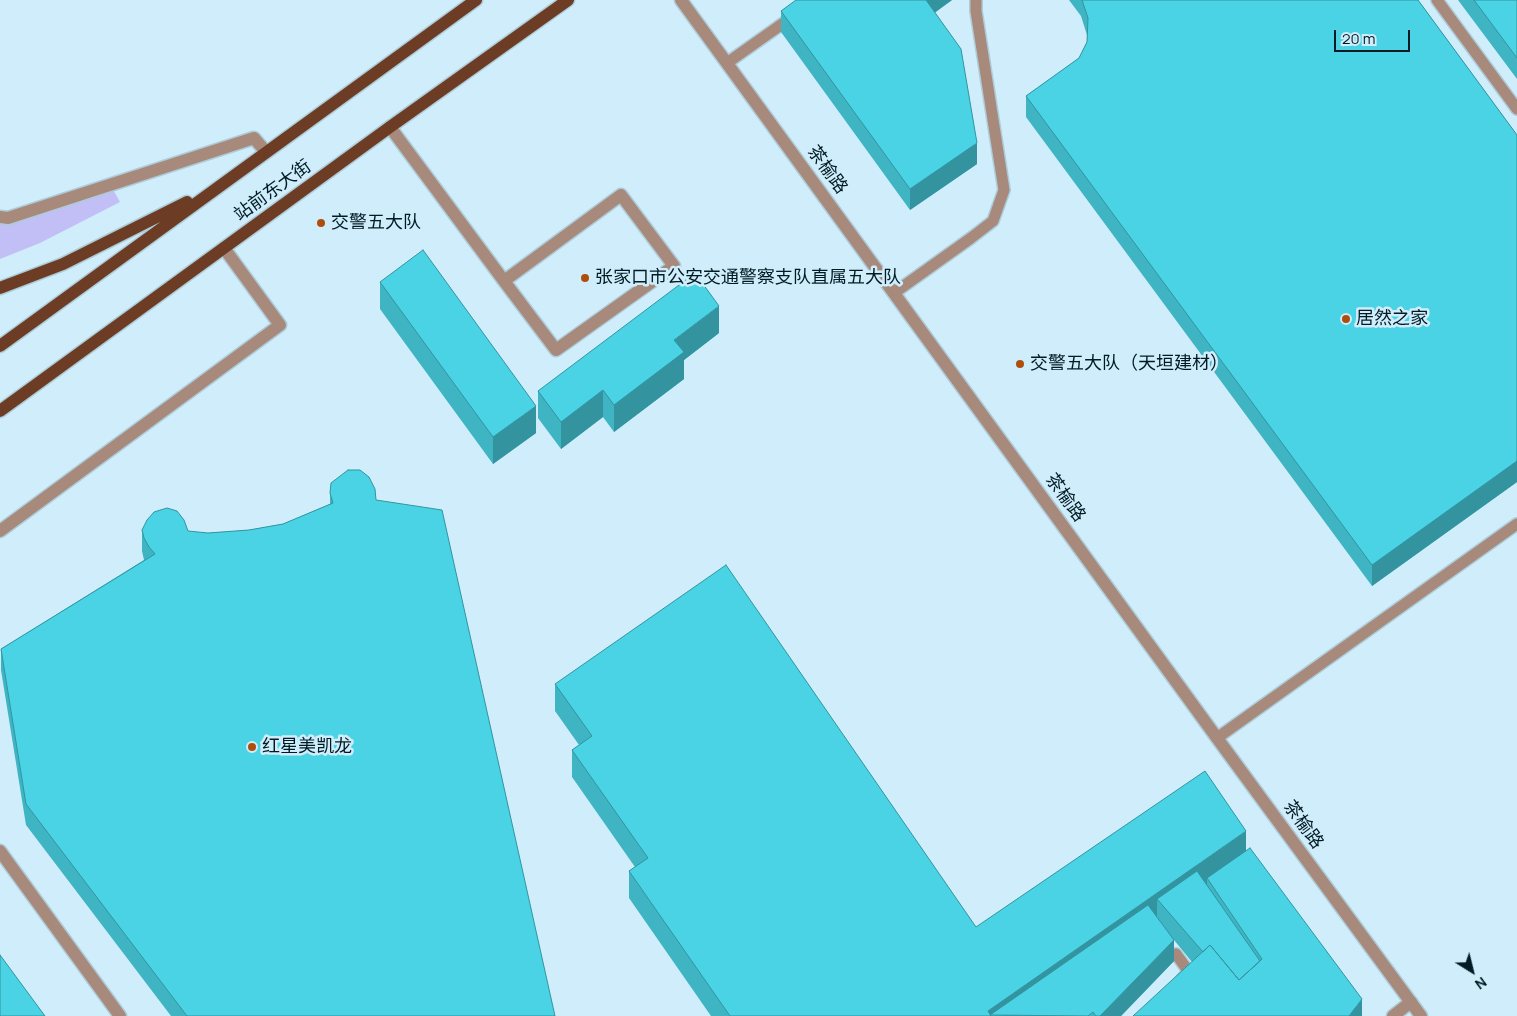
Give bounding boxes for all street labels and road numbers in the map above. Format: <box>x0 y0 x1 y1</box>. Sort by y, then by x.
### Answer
street label: 茶榆路 <box>802 142 852 198</box>
street label: 站前东大街 <box>230 156 316 226</box>
street label: 茶榆路 <box>1040 470 1090 526</box>
street label: 茶榆路 <box>1278 797 1328 853</box>

